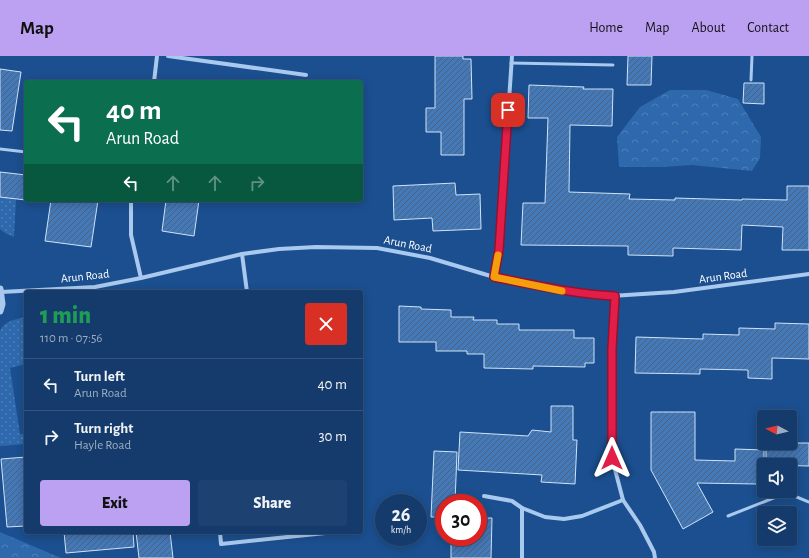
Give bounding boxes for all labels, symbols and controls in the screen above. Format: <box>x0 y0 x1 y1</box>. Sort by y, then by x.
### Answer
text: Map <box>20 19 54 38</box>
text: Home <box>589 21 623 35</box>
text: Map <box>645 21 669 35</box>
text: About <box>691 21 725 35</box>
text: Contact <box>747 21 789 35</box>
pin <box>491 93 525 127</box>
icon: left <box>40 96 92 148</box>
text: 40 m <box>106 97 162 125</box>
icon: arrive <box>497 99 519 121</box>
text: Arun Road <box>106 130 179 148</box>
icon: left <box>120 172 142 194</box>
icon: ahead <box>162 172 184 194</box>
icon: ahead <box>204 172 226 194</box>
icon: right <box>246 172 268 194</box>
street label: Arun Road <box>383 233 433 255</box>
street label: Arun Road <box>60 267 110 285</box>
street label: Arun Road <box>698 267 748 285</box>
button: close <box>305 303 347 345</box>
text: 1 min <box>40 304 91 328</box>
text: 110 m · 07:56 <box>40 332 102 345</box>
text: Turn left <box>74 369 125 384</box>
icon: left <box>40 374 62 396</box>
text: 40 m <box>317 377 347 392</box>
text: Arun Road <box>74 387 127 400</box>
north arrow <box>757 410 797 450</box>
map controls <box>757 410 797 546</box>
text: Turn right <box>74 421 133 436</box>
icon: right <box>40 426 62 448</box>
text: 30 m <box>318 429 347 444</box>
position arrow <box>591 437 633 479</box>
text: Hayle Road <box>74 439 131 452</box>
button: sound <box>757 458 797 498</box>
button: Exit <box>40 480 190 526</box>
button: Share <box>198 480 347 526</box>
speed limit sign: 30 <box>435 494 487 546</box>
text: 26 <box>391 505 411 525</box>
button: layers <box>757 506 797 546</box>
text: km/h <box>391 525 411 535</box>

